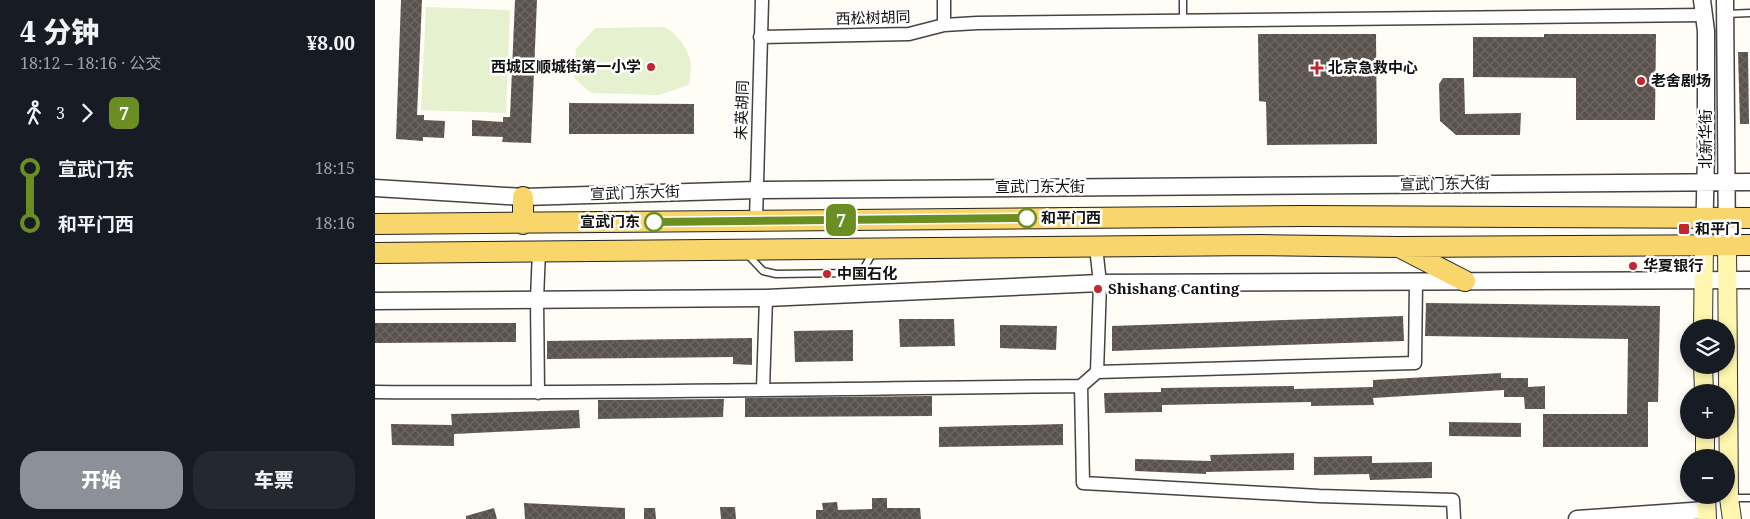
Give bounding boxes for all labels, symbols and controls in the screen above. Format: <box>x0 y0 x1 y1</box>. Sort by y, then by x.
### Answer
street label: 西松树胡同 <box>835 6 911 28</box>
text: 4 分钟 <box>20 12 99 50</box>
text: ¥8.00 <box>306 30 355 56</box>
text: 18:12 – 18:16 · 公交 <box>20 52 161 74</box>
place label: 西城区顺城街第一小学 <box>491 56 641 76</box>
place label: 北京急救中心 <box>1328 57 1418 77</box>
marker: 西城区顺城街第一小学 <box>645 61 657 73</box>
marker: 北京急救中心 <box>1310 61 1324 75</box>
place label: 老舍剧场 <box>1651 70 1711 90</box>
marker: 老舍剧场 <box>1635 75 1647 87</box>
street label: 未英胡同 <box>730 80 752 140</box>
icon: walk <box>20 99 48 127</box>
icon: forward <box>73 99 101 127</box>
text: 7 <box>119 101 129 125</box>
text: 3 <box>56 102 65 124</box>
street label: 北新华街 <box>1695 109 1715 169</box>
text: 宣武门东 <box>58 156 134 182</box>
text: 18:15 <box>315 157 355 179</box>
street label: 宣武门东大街 <box>1400 172 1490 194</box>
street label: 宣武门东大街 <box>995 176 1085 196</box>
street label: 宣武门东大街 <box>590 180 680 204</box>
line badge: 7 <box>825 204 857 236</box>
place label: 和平门西 <box>1041 207 1101 227</box>
text: 7 <box>836 208 846 232</box>
marker: 和平门西 <box>1017 208 1037 228</box>
text: 和平门西 <box>58 211 134 237</box>
place label: 宣武门东 <box>580 211 640 231</box>
text: 18:16 <box>315 212 355 234</box>
marker: 宣武门东 <box>644 212 664 232</box>
place label: 和平门 <box>1695 218 1740 238</box>
marker: 和平门 <box>1677 222 1691 236</box>
place label: 华夏银行 <box>1643 255 1703 275</box>
marker: 华夏银行 <box>1627 260 1639 272</box>
place label: 中国石化 <box>837 263 897 283</box>
marker: 中国石化 <box>821 268 833 280</box>
place label: Shishang Canting <box>1108 278 1240 298</box>
marker: Shishang Canting <box>1092 283 1104 295</box>
map controls <box>1680 319 1735 504</box>
button: layers <box>1680 319 1735 374</box>
button: + <box>1680 384 1735 439</box>
button: − <box>1680 449 1735 504</box>
button: 开始 <box>20 451 183 509</box>
button: 车票 <box>193 451 355 509</box>

